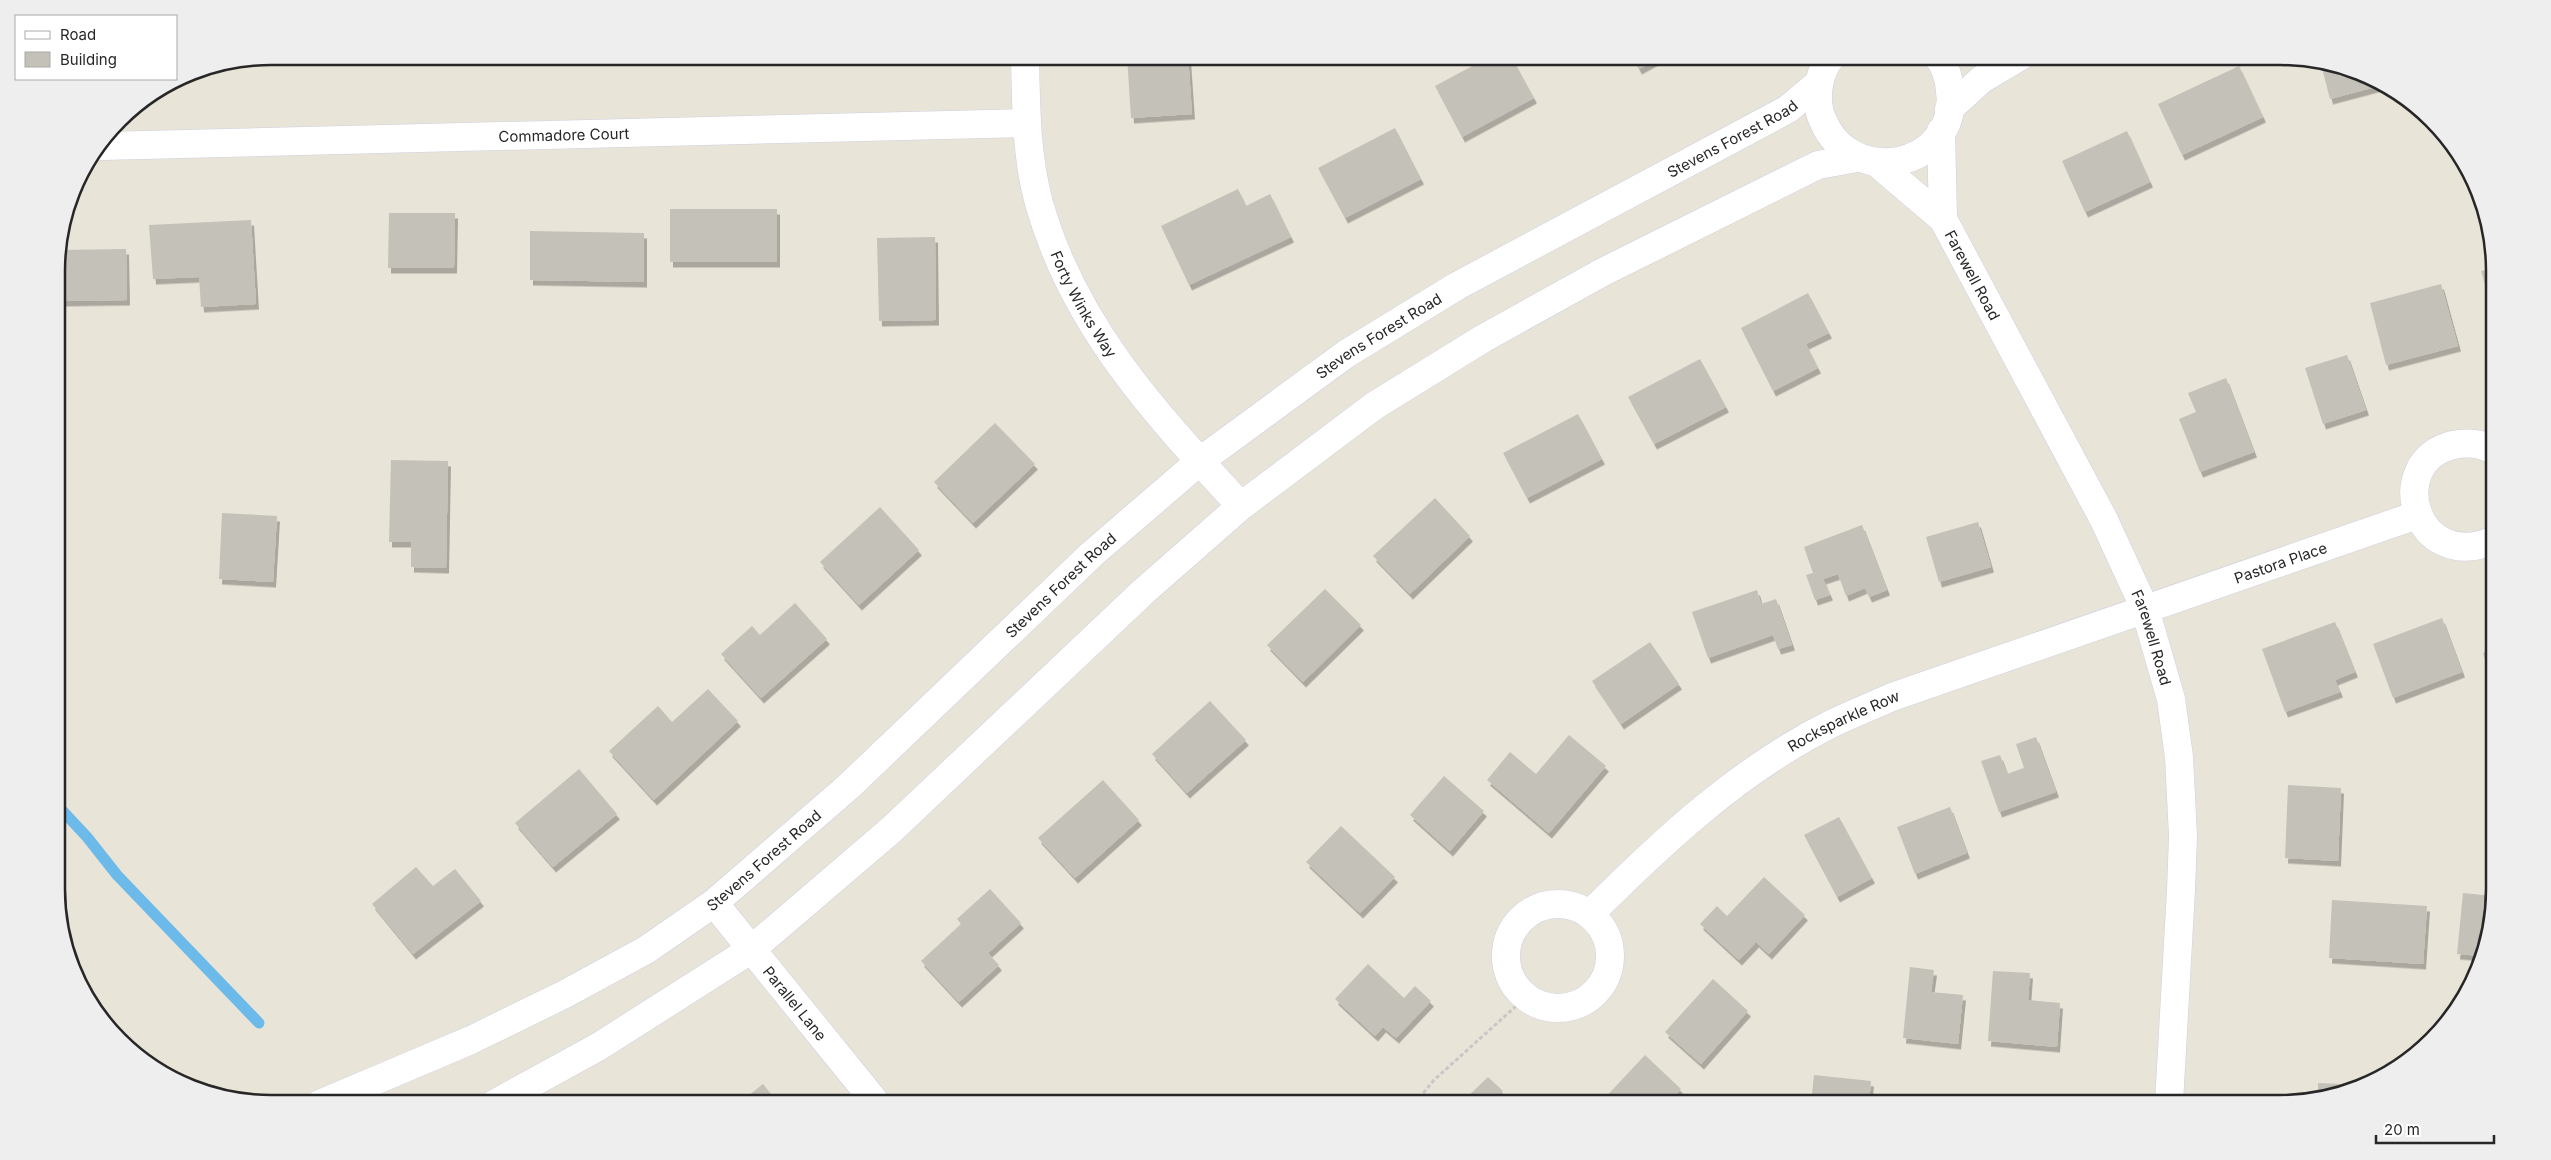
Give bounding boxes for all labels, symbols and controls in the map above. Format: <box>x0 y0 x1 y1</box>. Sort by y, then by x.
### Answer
legend <box>15 15 178 80</box>
text: Road <box>60 25 96 44</box>
text: Building <box>60 50 117 69</box>
street label: Stevens Forest Road <box>1664 96 1801 181</box>
street label: Commadore Court <box>498 123 630 146</box>
street label: Farewell Road <box>1941 227 2005 323</box>
street label: Forty Winks Way <box>1047 248 1122 361</box>
street label: Stevens Forest Road <box>1312 288 1445 383</box>
street label: Stevens Forest Road <box>1001 528 1120 642</box>
street label: Pastora Place <box>2231 537 2329 587</box>
street label: Farewell Road <box>2128 586 2176 687</box>
street label: Rocksparkle Row <box>1784 686 1902 756</box>
street label: Stevens Forest Road <box>703 805 825 915</box>
street label: Parallel Lane <box>759 962 831 1044</box>
scale bar <box>2376 1112 2494 1144</box>
text: 20 m <box>2384 1120 2420 1139</box>

